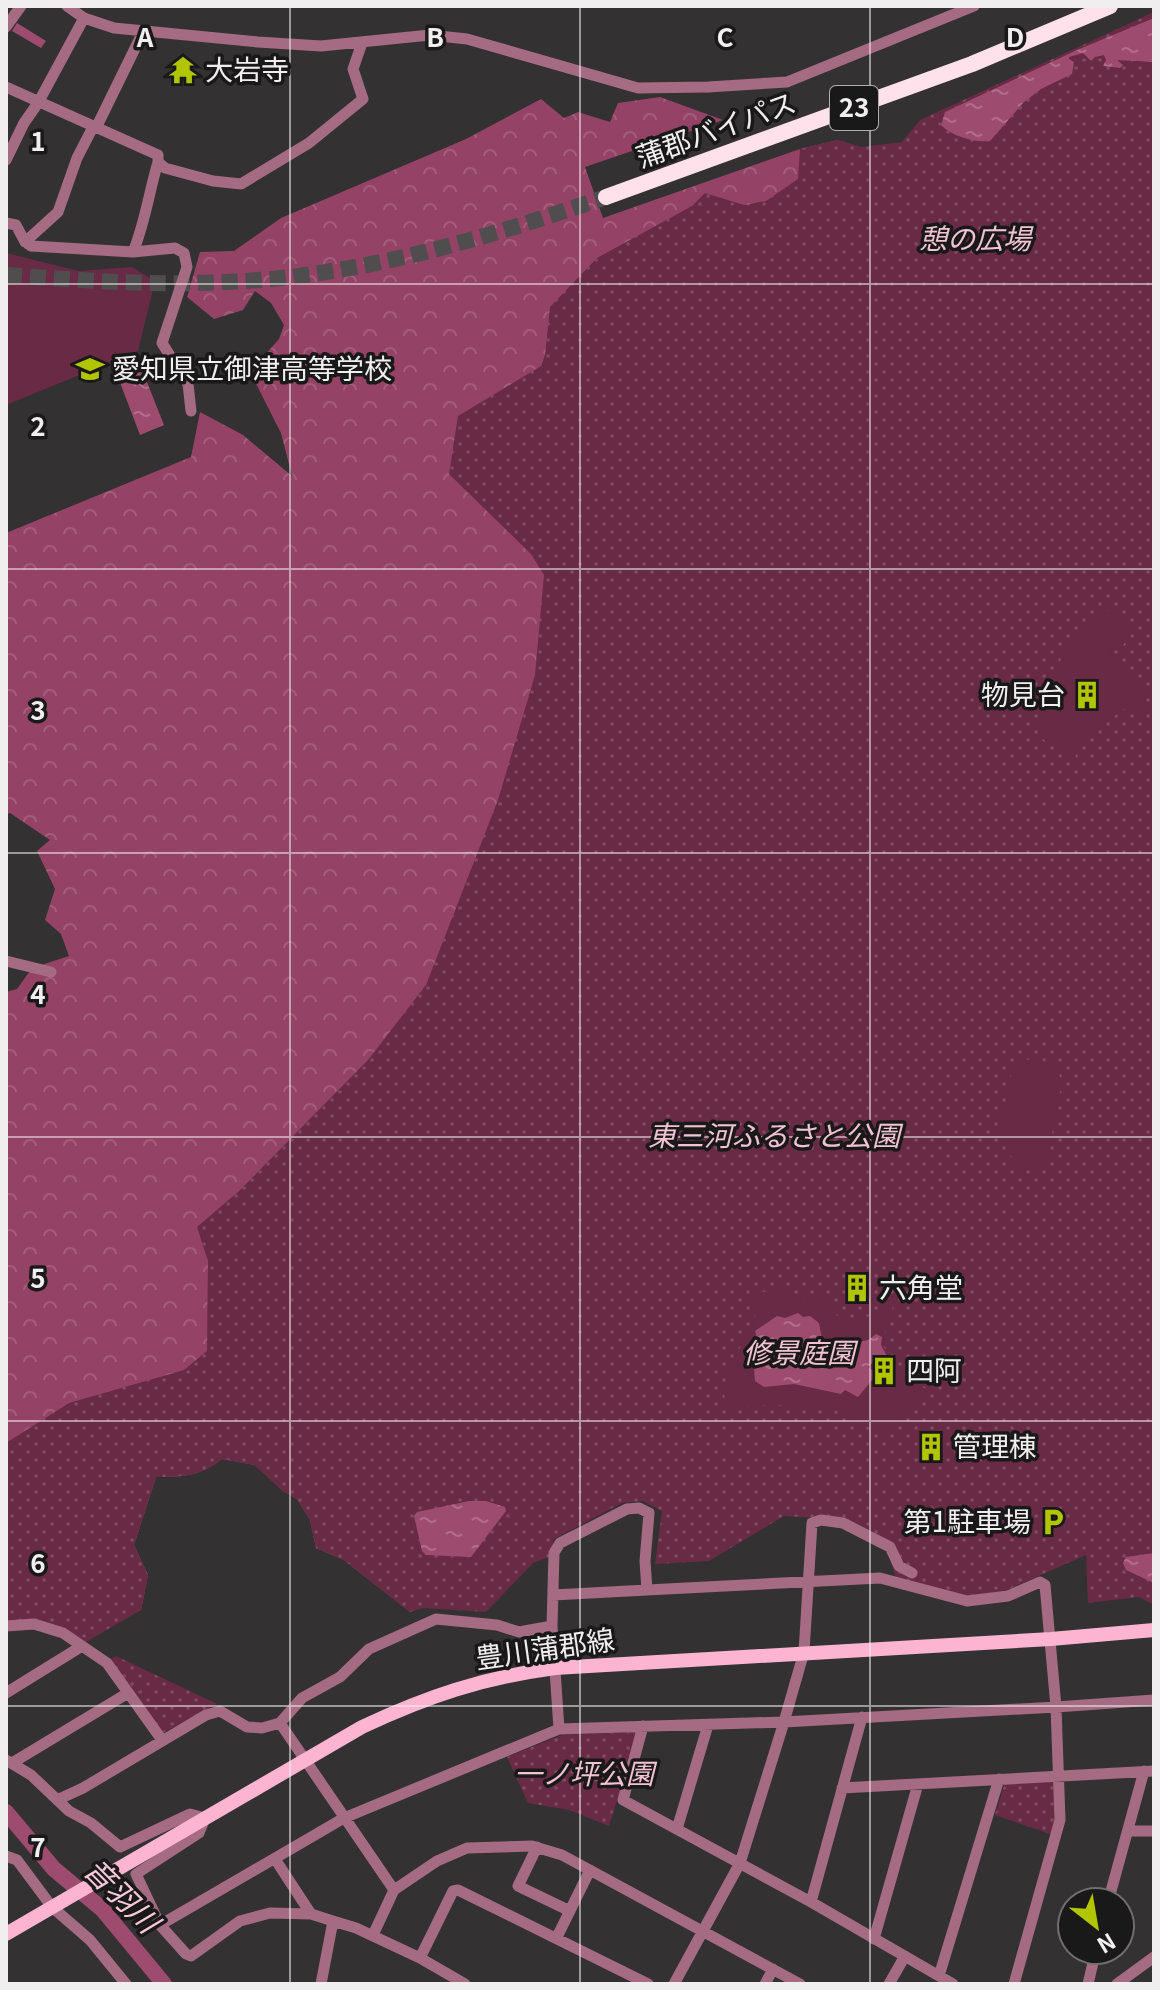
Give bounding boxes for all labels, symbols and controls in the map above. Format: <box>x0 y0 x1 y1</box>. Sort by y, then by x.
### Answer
text: A <box>136 17 154 54</box>
text: B <box>426 17 444 54</box>
text: C <box>716 17 734 54</box>
text: D <box>1006 17 1024 54</box>
place label: 大岩寺 <box>205 48 289 88</box>
temple icon: 大岩寺 <box>168 55 198 85</box>
street label: 蒲郡バイパス <box>630 81 801 176</box>
road number: 23 <box>830 86 878 130</box>
text: 1 <box>30 121 46 158</box>
park label: 憩の広場 <box>919 217 1034 257</box>
place label: 愛知県立御津高等学校 <box>112 347 392 387</box>
school or university icon: 愛知県立御津高等学校 <box>75 354 105 384</box>
text: 2 <box>30 406 46 443</box>
place label: 物見台 <box>981 673 1065 713</box>
building icon: 物見台 <box>1072 680 1102 710</box>
text: 3 <box>30 690 46 727</box>
text: 4 <box>30 974 46 1011</box>
park label: 東三河ふるさと公園 <box>648 1114 904 1154</box>
text: 5 <box>30 1258 46 1295</box>
place label: 六角堂 <box>879 1266 963 1306</box>
building icon: 六角堂 <box>842 1273 872 1303</box>
park label: 修景庭園 <box>743 1331 859 1371</box>
place label: 四阿 <box>906 1349 962 1389</box>
building icon: 四阿 <box>869 1356 899 1386</box>
place label: 管理棟 <box>953 1425 1037 1465</box>
building icon: 管理棟 <box>916 1432 946 1462</box>
place label: 第1駐車場 <box>903 1500 1031 1540</box>
parking icon: 第1駐車場 <box>1038 1507 1068 1537</box>
text: 6 <box>30 1543 46 1580</box>
street label: 豊川蒲郡線 <box>473 1617 617 1677</box>
park label: 一ノ坪公園 <box>514 1752 658 1792</box>
text: 7 <box>30 1827 46 1864</box>
water label: 音羽川 <box>76 1847 173 1943</box>
north arrow <box>1056 1886 1136 1966</box>
text: N <box>1092 1927 1123 1963</box>

